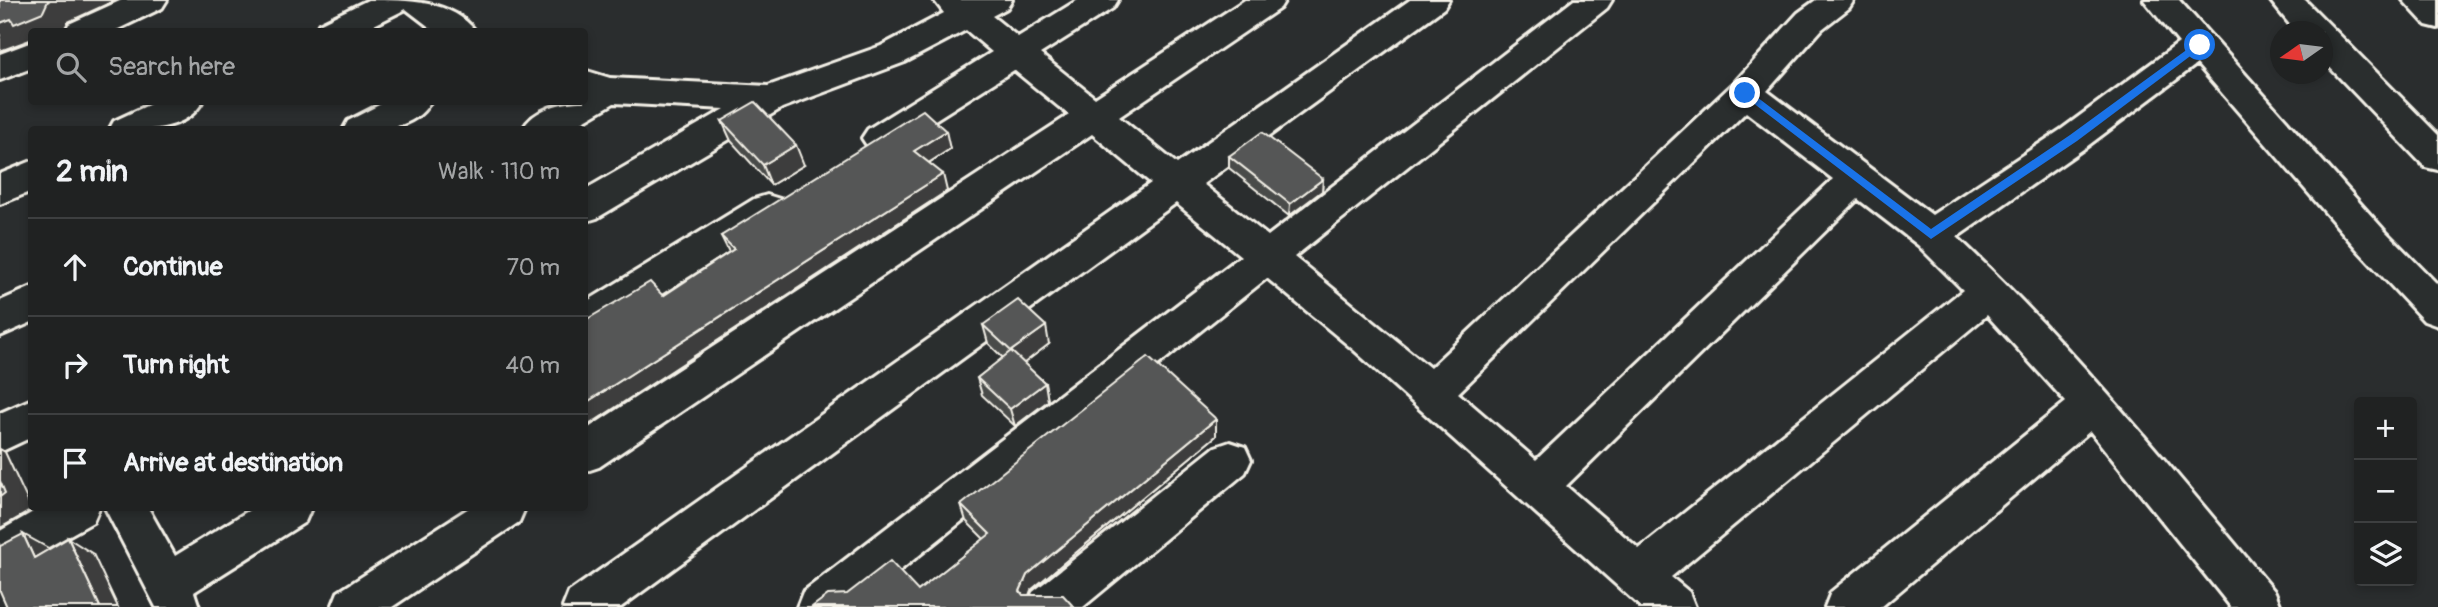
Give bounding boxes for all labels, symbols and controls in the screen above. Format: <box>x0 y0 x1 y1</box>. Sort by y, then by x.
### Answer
north arrow <box>2270 21 2333 84</box>
search box <box>28 28 588 105</box>
route start <box>2184 29 2215 60</box>
icon: search <box>52 48 90 86</box>
text: Search here <box>108 51 235 83</box>
route end <box>1729 77 1760 108</box>
text: 2 min <box>56 153 128 190</box>
text: Walk · 110 m <box>438 157 560 186</box>
icon: ahead <box>56 248 94 286</box>
text: Continue <box>123 251 223 283</box>
text: 70 m <box>507 253 560 282</box>
icon: right <box>56 346 94 384</box>
text: Turn right <box>123 349 229 381</box>
text: 40 m <box>506 351 560 380</box>
map controls <box>2354 397 2417 586</box>
button: + <box>2354 397 2417 460</box>
icon: arrive <box>56 444 94 482</box>
text: Arrive at destination <box>123 447 343 479</box>
button: − <box>2354 460 2417 523</box>
button: layers <box>2354 523 2417 586</box>

